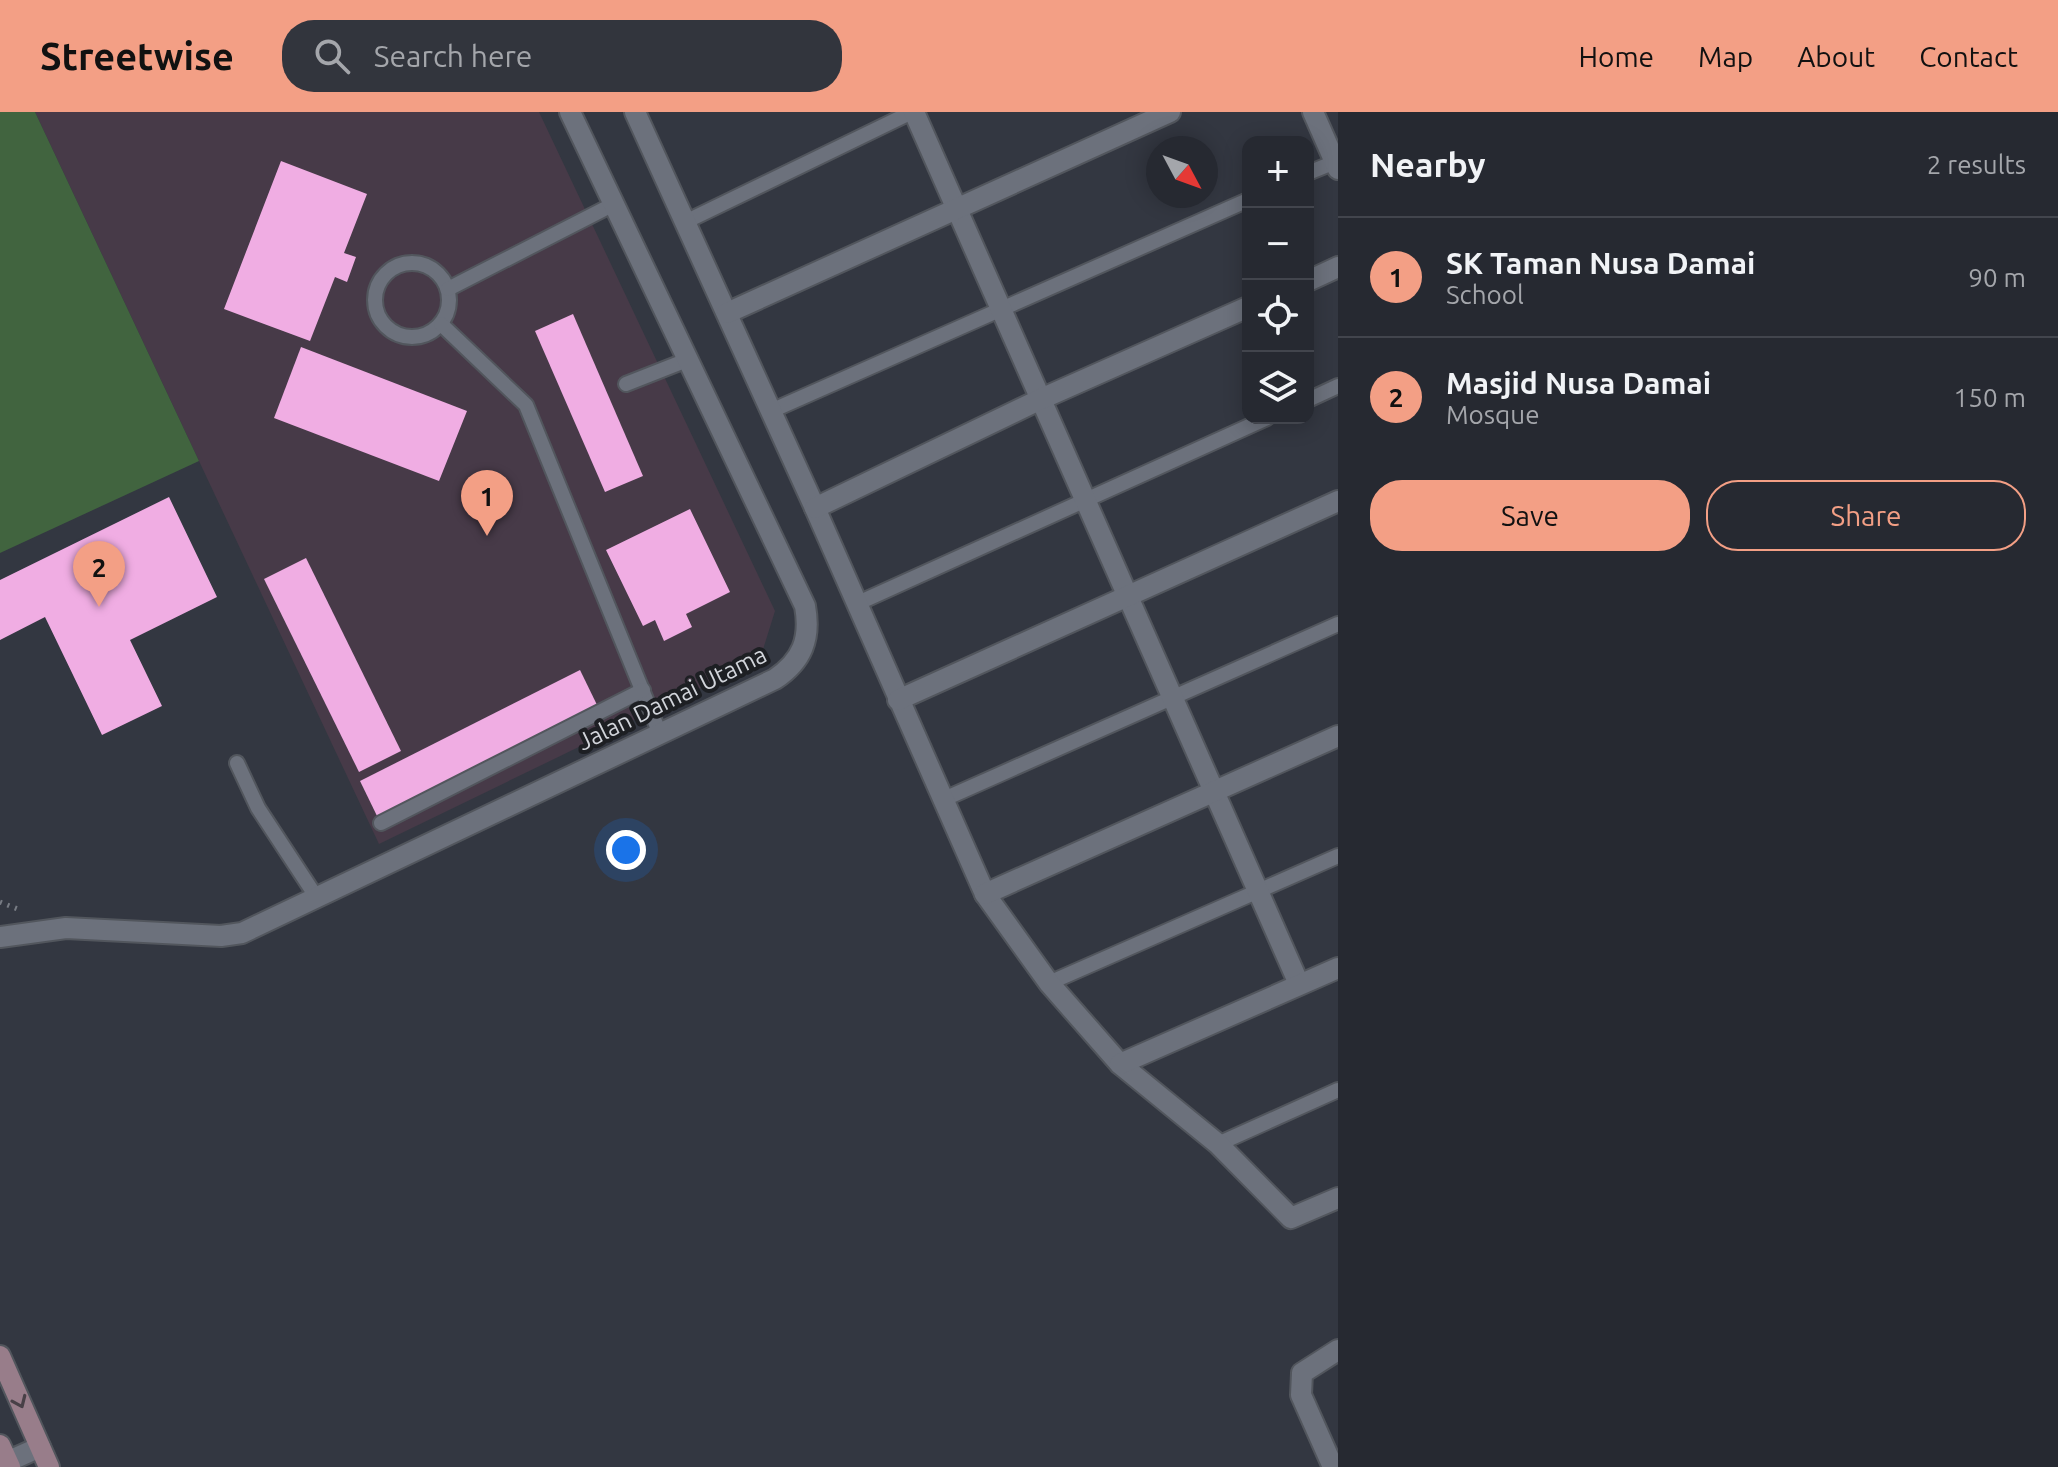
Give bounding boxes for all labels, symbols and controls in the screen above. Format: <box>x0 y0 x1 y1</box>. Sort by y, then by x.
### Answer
search box <box>282 20 842 92</box>
icon: search <box>310 34 354 78</box>
text: Streetwise <box>40 35 234 77</box>
text: Search here <box>374 39 532 73</box>
text: Home <box>1579 41 1654 72</box>
text: Map <box>1698 41 1753 72</box>
text: About <box>1797 41 1875 72</box>
text: Contact <box>1919 41 2018 72</box>
north arrow <box>1146 136 1218 208</box>
map controls <box>1242 136 1314 424</box>
button: + <box>1242 136 1314 208</box>
text: Nearby <box>1370 145 1485 183</box>
text: 2 results <box>1927 150 2026 179</box>
button: − <box>1242 208 1314 280</box>
text: SK Taman Nusa Damai <box>1446 246 1755 280</box>
text: 1 <box>1389 263 1403 292</box>
text: 90 m <box>1968 263 2026 292</box>
button: locate <box>1242 280 1314 352</box>
text: School <box>1446 280 1524 309</box>
button: layers <box>1242 352 1314 424</box>
text: Masjid Nusa Damai <box>1446 366 1711 400</box>
text: 2 <box>1389 383 1403 412</box>
text: 150 m <box>1954 383 2026 412</box>
text: Mosque <box>1446 400 1540 429</box>
pin: 1 <box>461 470 513 536</box>
button: Save <box>1370 480 1690 551</box>
button: Share <box>1706 480 2026 551</box>
pin: 2 <box>73 541 125 607</box>
street label: Jalan Damai Utama <box>573 641 771 755</box>
your location <box>606 830 646 870</box>
one-way arrow <box>11 1394 27 1408</box>

